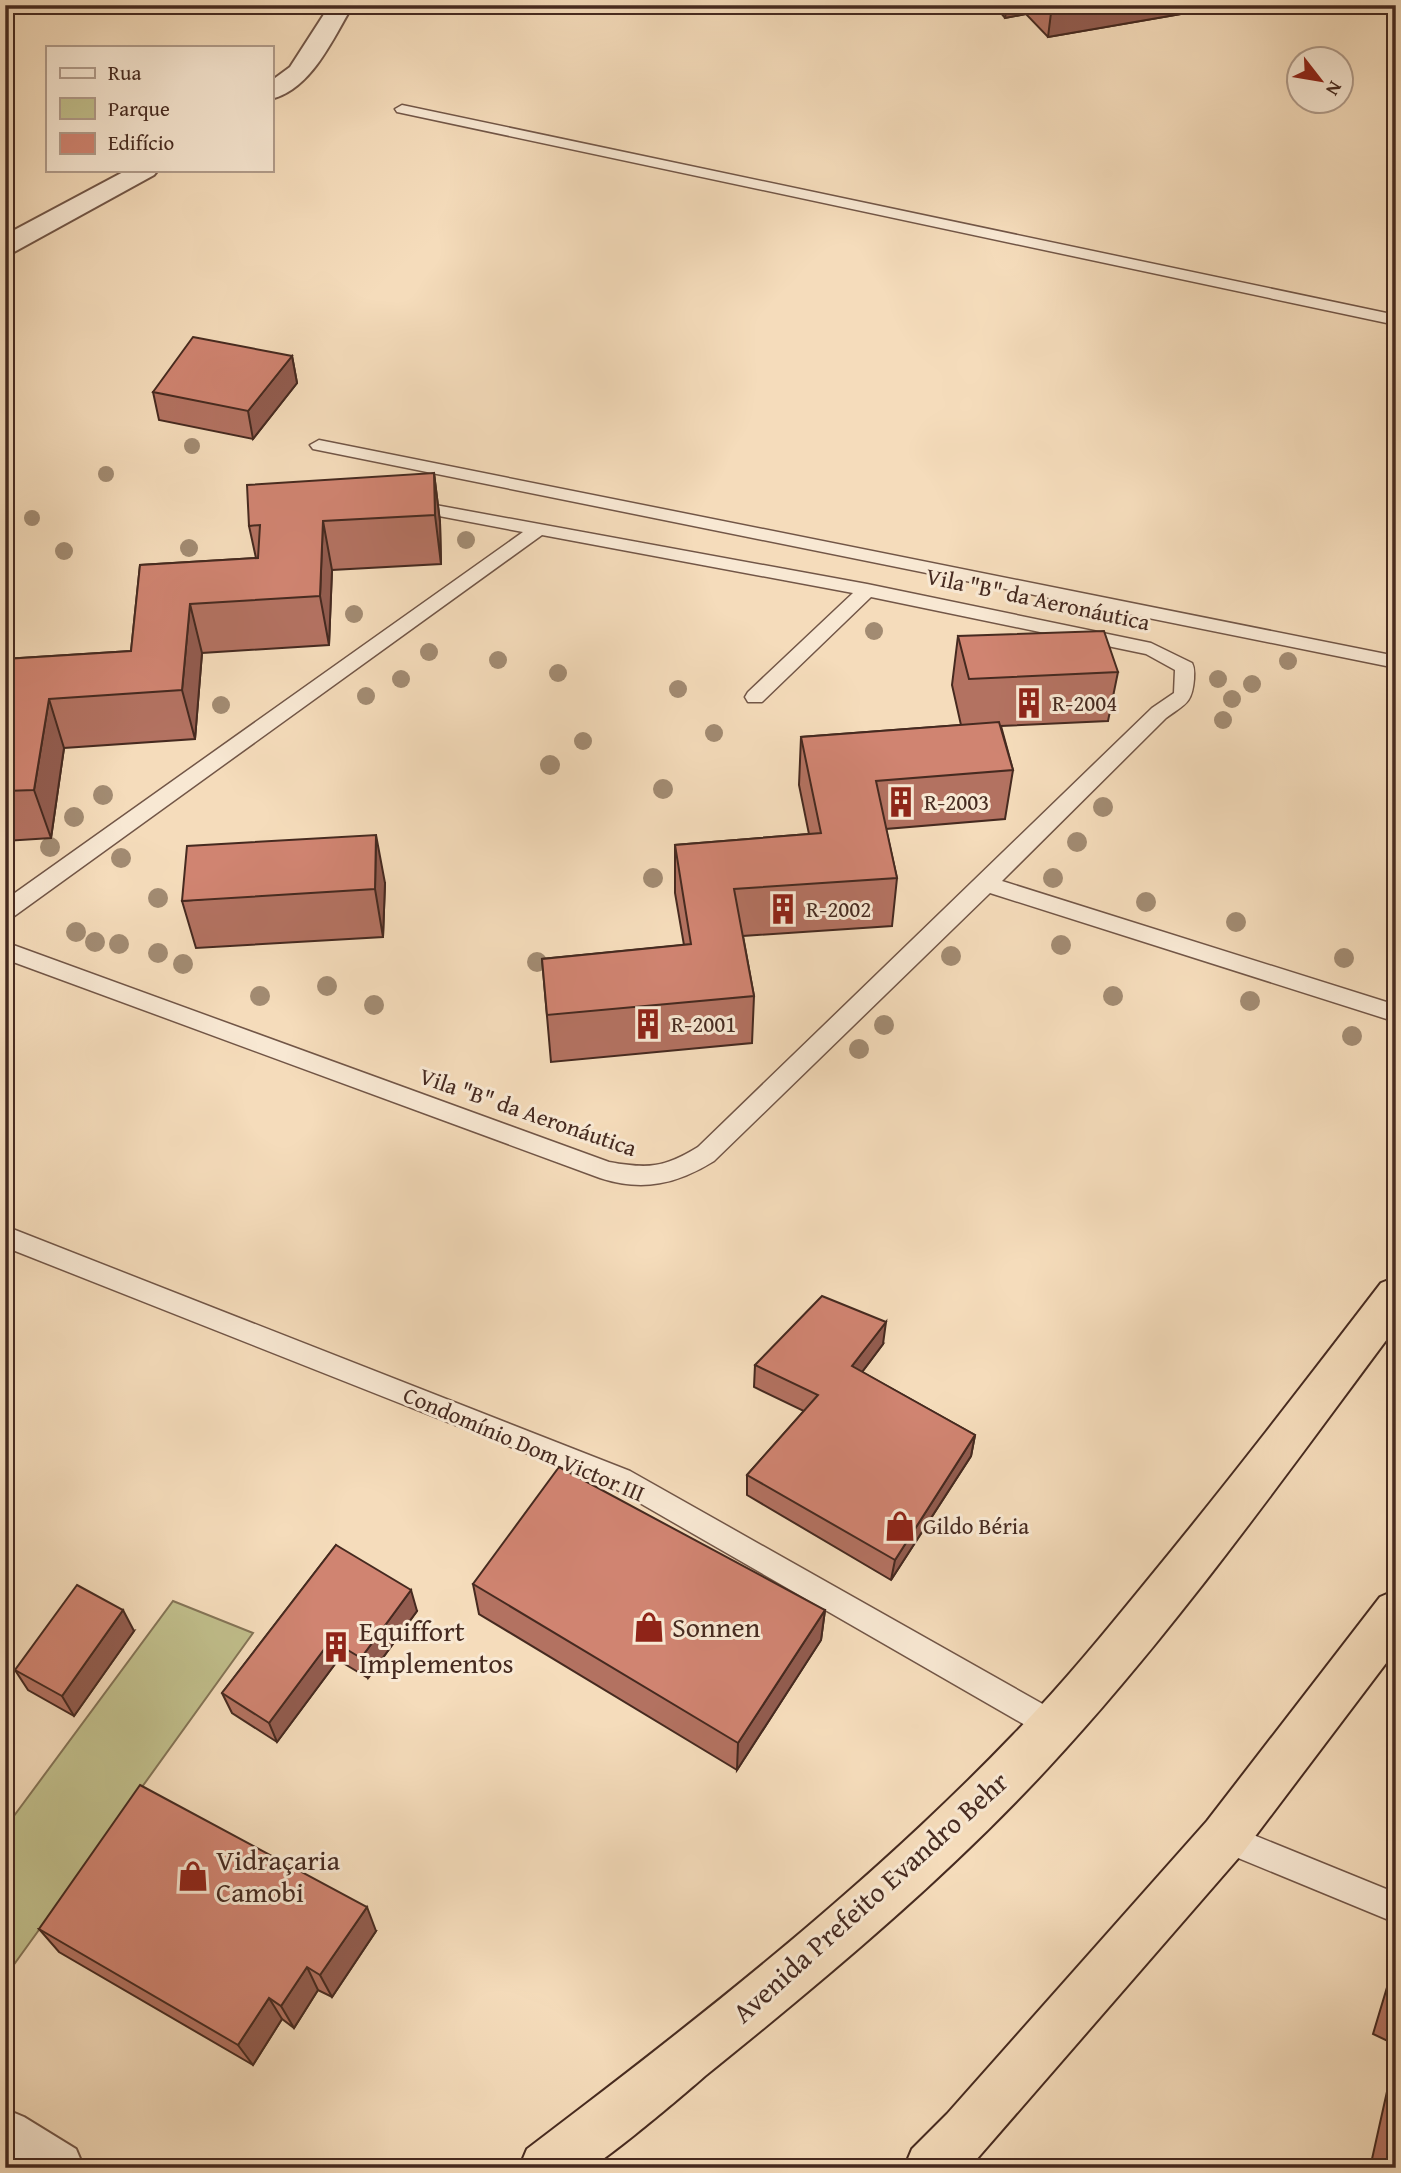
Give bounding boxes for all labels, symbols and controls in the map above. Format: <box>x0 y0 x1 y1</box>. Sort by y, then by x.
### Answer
legend <box>46 46 273 172</box>
north arrow <box>1286 46 1356 116</box>
text: Rua <box>108 57 141 88</box>
text: N <box>1319 76 1350 102</box>
text: Parque <box>108 93 170 124</box>
text: Edifício <box>108 127 174 158</box>
street label: Vila "B" da Aeronáutica <box>923 559 1153 638</box>
building icon: R-2004 <box>1012 686 1046 720</box>
place label: R-2004 <box>1052 686 1117 719</box>
building icon: R-2003 <box>884 785 918 819</box>
place label: R-2003 <box>924 785 989 818</box>
building icon: R-2002 <box>766 892 800 926</box>
place label: R-2002 <box>806 892 871 925</box>
building icon: R-2001 <box>631 1007 665 1041</box>
place label: R-2001 <box>671 1007 736 1040</box>
street label: Vila "B" da Aeronáutica <box>415 1059 641 1164</box>
street label: Condomínio Dom Victor III <box>398 1378 650 1509</box>
shop icon: Gildo Béria <box>883 1509 917 1543</box>
place label: Gildo Béria <box>923 1509 1029 1542</box>
place label: Sonnen <box>672 1606 761 1647</box>
place label: Equiffort Implementos <box>359 1610 514 1683</box>
shop icon: Sonnen <box>632 1610 666 1644</box>
building icon: Equiffort Implementos <box>319 1630 353 1664</box>
street label: Avenida Prefeito Evandro Behr <box>723 1761 1017 2032</box>
place label: Vidraçaria Camobi <box>216 1839 341 1912</box>
shop icon: Vidraçaria Camobi <box>176 1859 210 1893</box>

